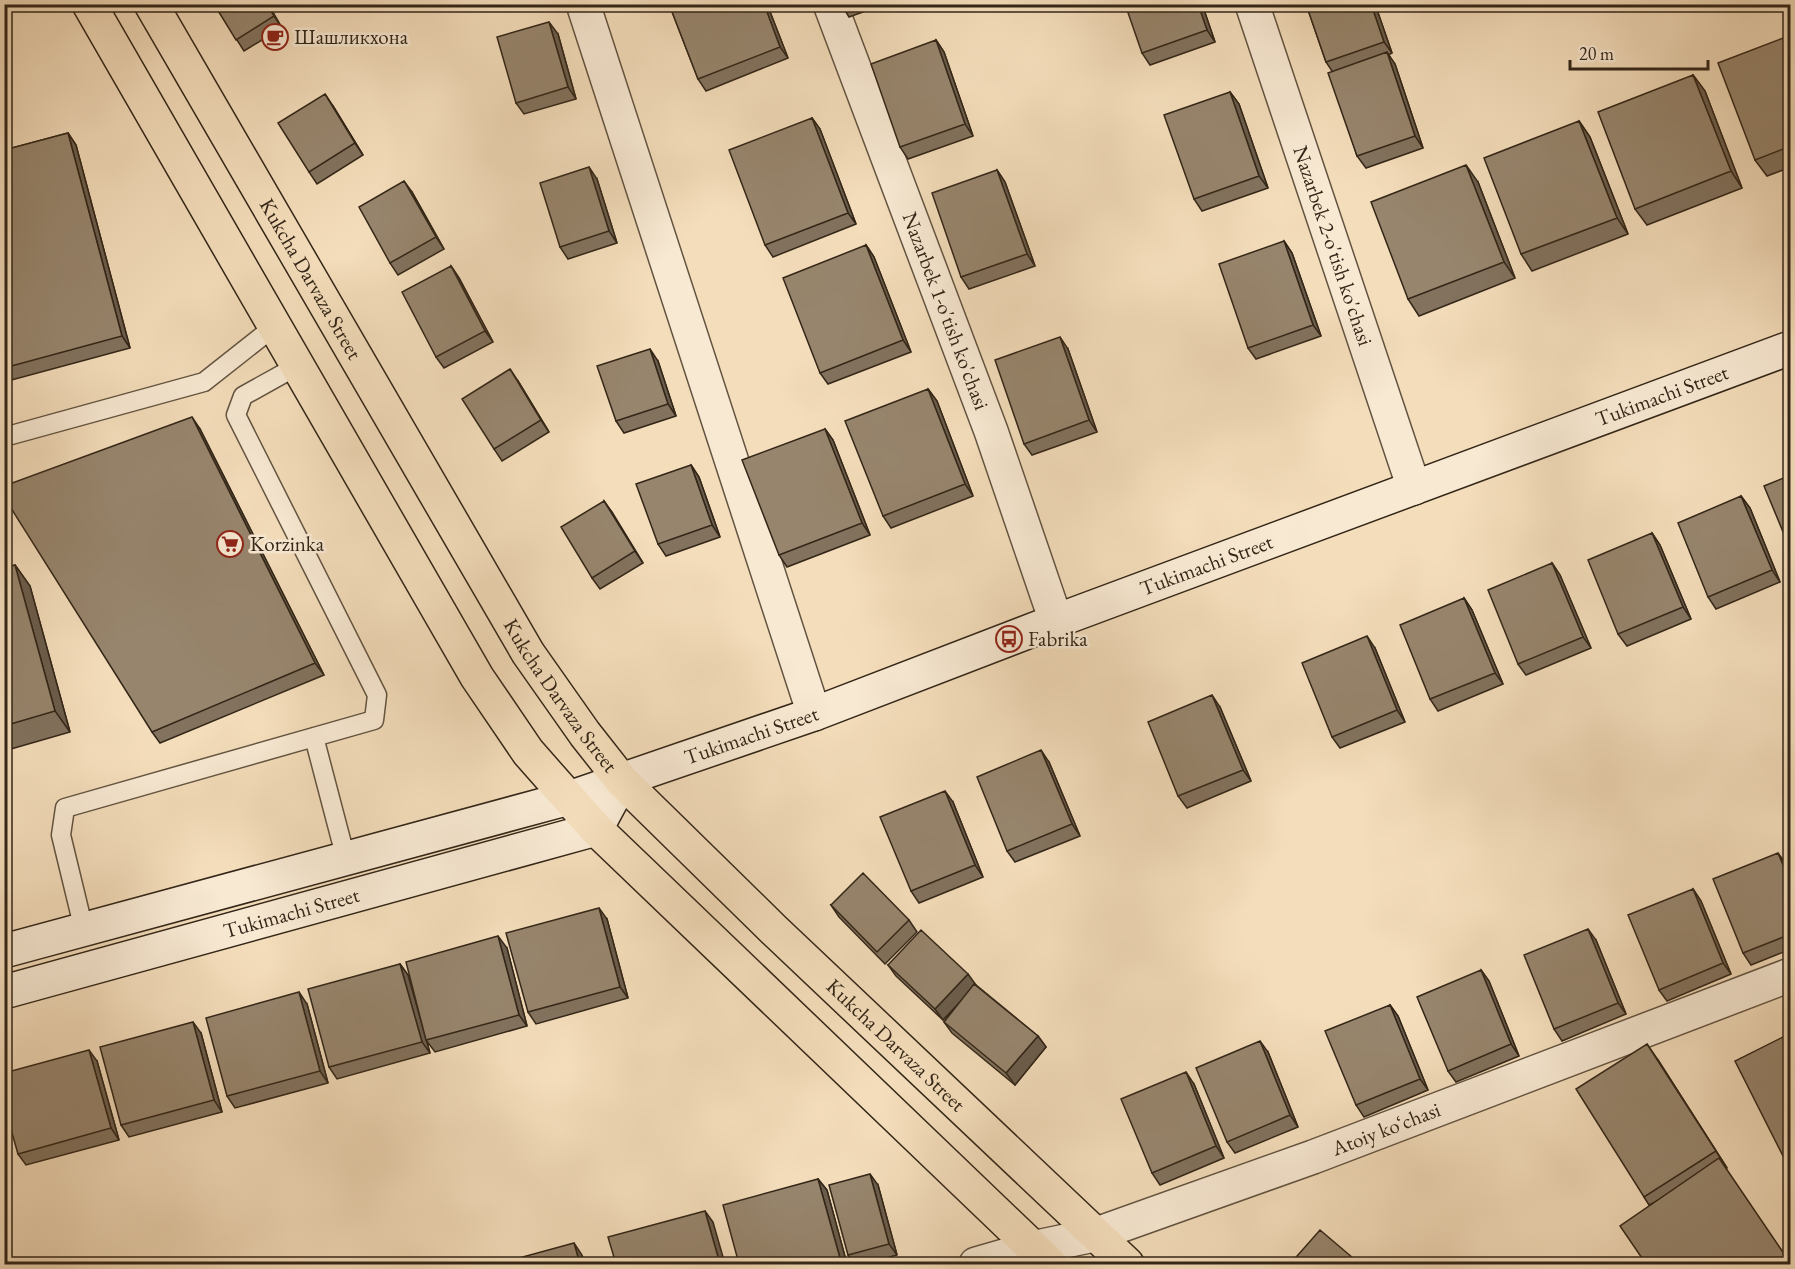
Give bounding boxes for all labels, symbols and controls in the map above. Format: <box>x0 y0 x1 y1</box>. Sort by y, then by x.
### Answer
cafe icon: Шашликхона <box>260 22 290 52</box>
place label: Шашликхона <box>294 23 409 50</box>
scale bar <box>1570 33 1708 71</box>
text: 20 m <box>1579 42 1614 65</box>
street label: Nazarbek 2-o'tish ko'chasi <box>1287 142 1379 349</box>
street label: Kukcha Darvaza Street <box>254 193 369 365</box>
street label: Nazarbek 1-o'tish ko'chasi <box>897 208 996 413</box>
street label: Tukimachi Street <box>1591 358 1732 432</box>
street label: Tukimachi Street <box>1136 527 1277 602</box>
supermarket icon: Korzinka <box>215 529 245 559</box>
place label: Korzinka <box>250 530 325 557</box>
street label: Kukcha Darvaza Street <box>498 613 624 778</box>
bus stop icon: Fabrika <box>994 624 1024 654</box>
place label: Fabrika <box>1028 625 1088 652</box>
street label: Tukimachi Street <box>681 700 822 770</box>
street label: Tukimachi Street <box>220 881 363 944</box>
street label: Kukcha Darvaza Street <box>821 973 972 1118</box>
street label: Atoiy koʻchasi <box>1327 1095 1444 1162</box>

